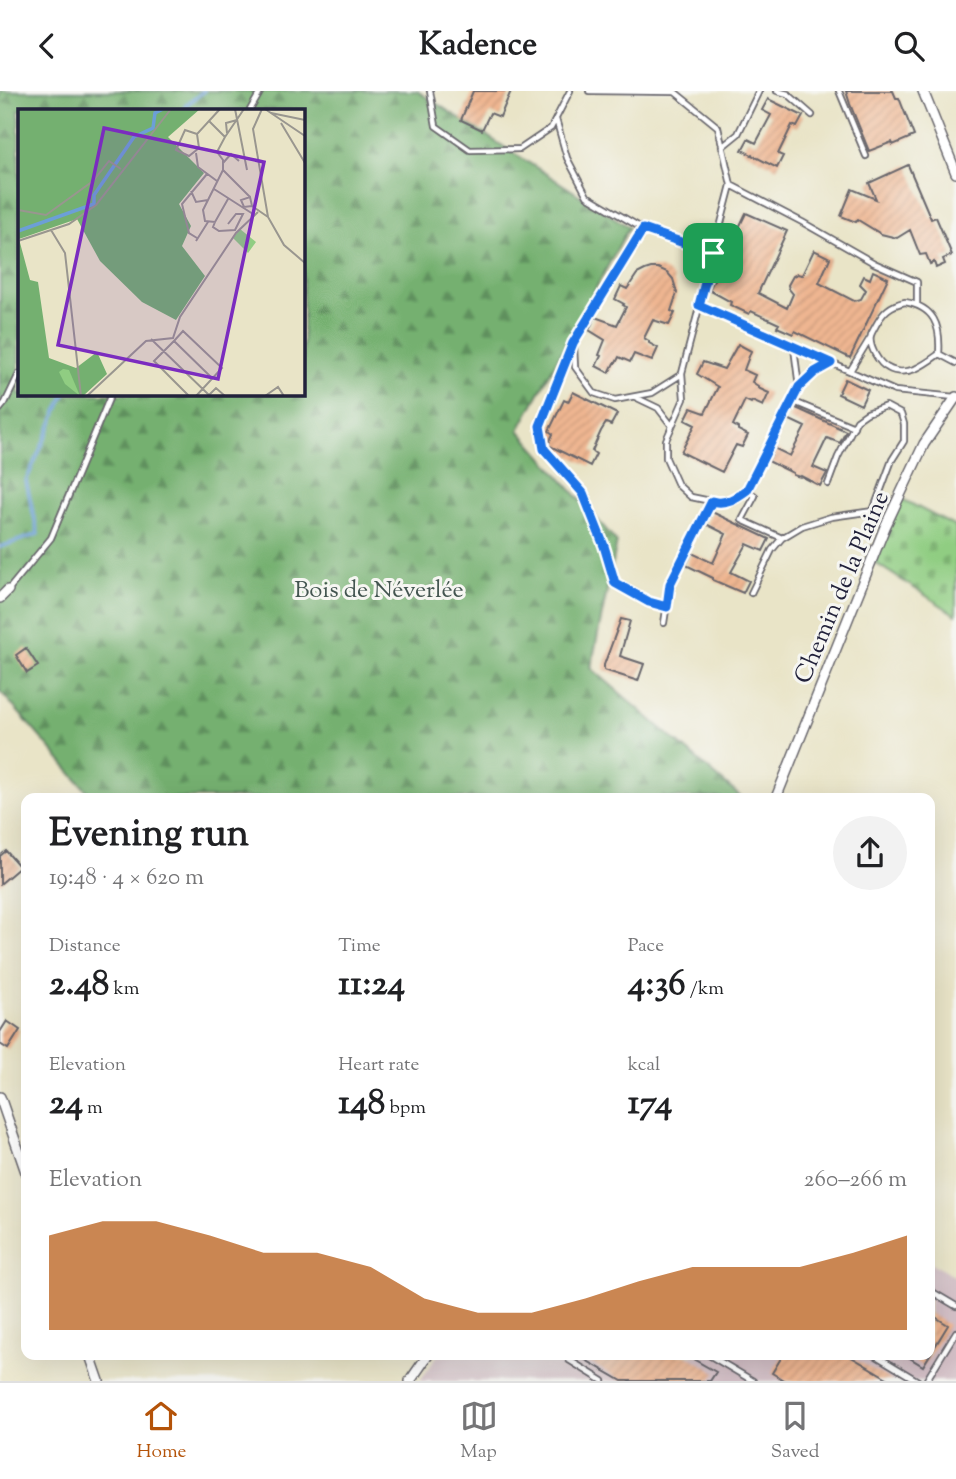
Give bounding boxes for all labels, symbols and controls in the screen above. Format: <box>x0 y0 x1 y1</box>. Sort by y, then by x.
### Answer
text: Kadence <box>419 23 537 69</box>
icon: back <box>28 27 66 65</box>
icon: search <box>890 27 928 65</box>
inset map <box>18 109 304 395</box>
pin <box>683 223 743 283</box>
icon: arrive <box>694 234 732 272</box>
street label: Chemin de la Plaine <box>787 486 899 689</box>
park label: Bois de Néverlée <box>294 574 464 608</box>
text: Evening run <box>49 809 249 863</box>
button: share <box>833 816 907 890</box>
text: 19:48 · 4 × 620 m <box>49 862 204 895</box>
text: Distance <box>49 933 121 960</box>
text: Time <box>338 933 381 960</box>
text: Pace <box>628 933 664 960</box>
text: 2.48 <box>49 960 109 1011</box>
text: 11:24 <box>338 960 405 1011</box>
text: 4:36 <box>628 960 686 1011</box>
text: km <box>109 976 139 1003</box>
text: /km <box>686 976 724 1003</box>
text: Elevation <box>49 1052 126 1079</box>
text: Heart rate <box>338 1052 419 1079</box>
text: kcal <box>628 1052 660 1079</box>
text: 24 <box>49 1079 83 1130</box>
text: 148 <box>338 1079 385 1130</box>
text: 174 <box>628 1079 672 1130</box>
text: m <box>83 1095 103 1122</box>
text: bpm <box>385 1095 426 1122</box>
text: Elevation <box>49 1164 142 1197</box>
text: 260–266 m <box>804 1164 907 1197</box>
tab: Home <box>137 1397 186 1466</box>
tab: Map <box>460 1397 498 1466</box>
tab: Saved <box>771 1397 819 1466</box>

